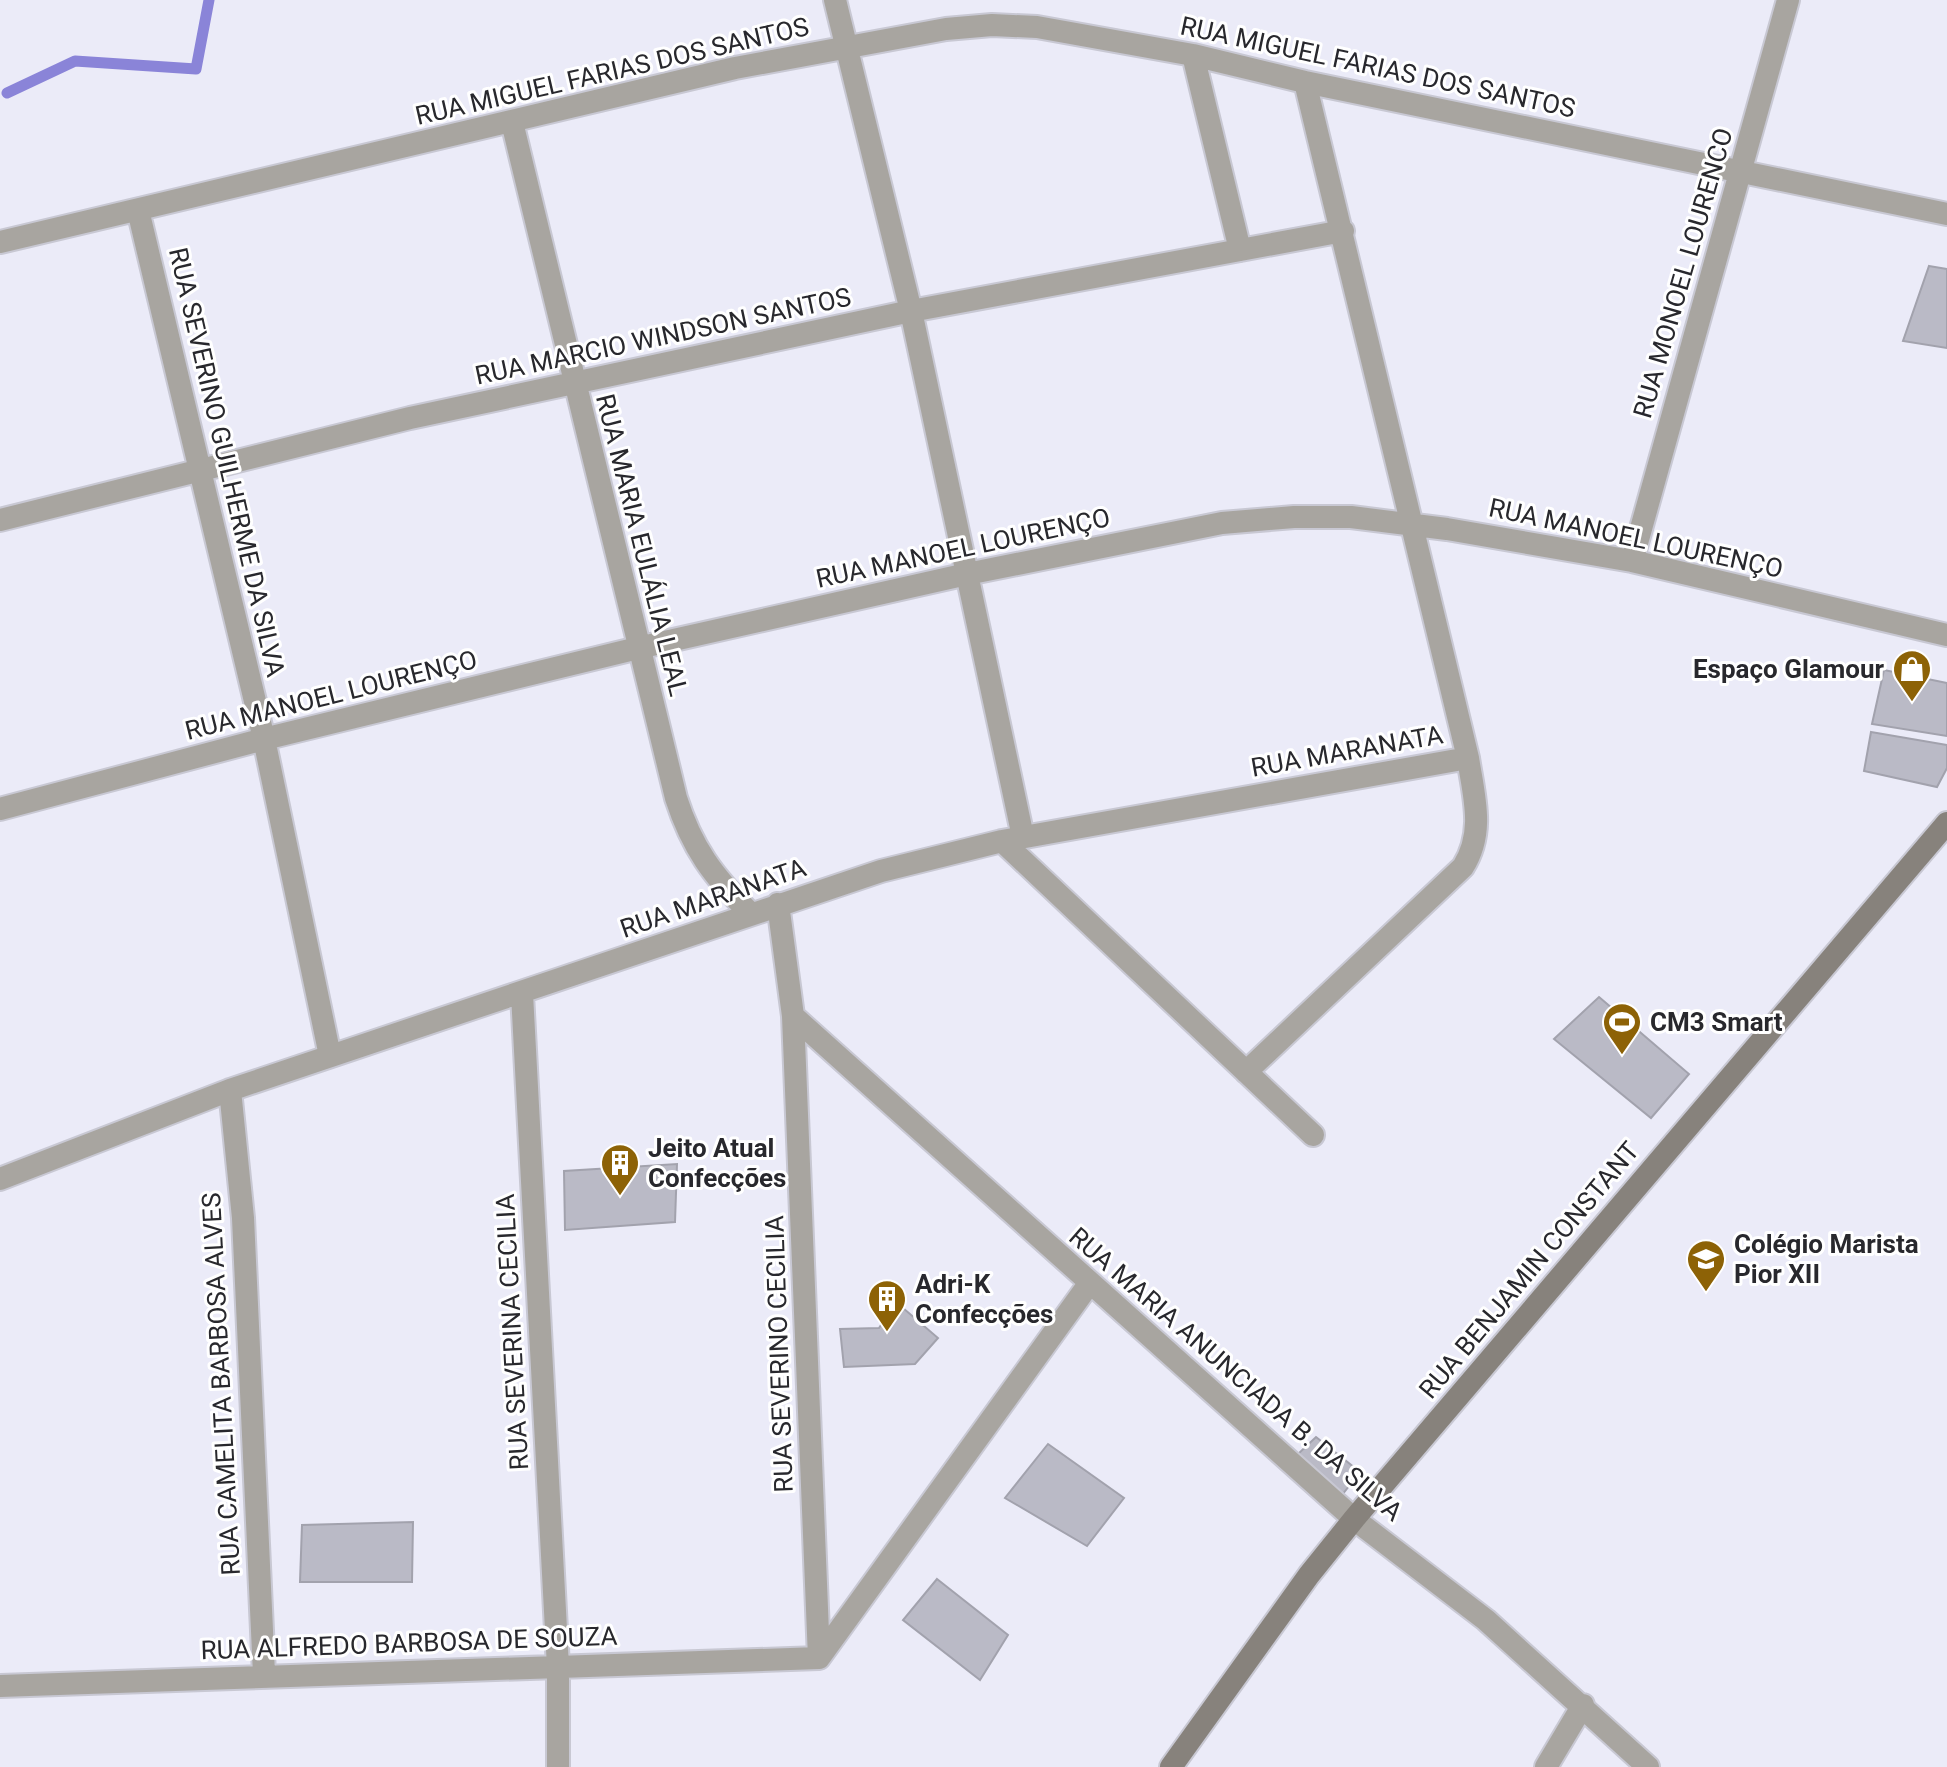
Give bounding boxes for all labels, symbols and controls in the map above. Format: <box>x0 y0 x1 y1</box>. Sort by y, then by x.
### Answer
street label: RUA MIGUEL FARIAS DOS SANTOS <box>1178 10 1578 124</box>
street label: RUA MIGUEL FARIAS DOS SANTOS <box>412 11 812 131</box>
street label: RUA MONOEL LOURENCO <box>1627 125 1739 421</box>
street label: RUA SEVERINO GUILHERME DA SILVA <box>163 245 291 680</box>
street label: RUA MARCIO WINDSON SANTOS <box>472 281 854 391</box>
street label: RUA MARIA EULÁLIA LEAL <box>590 391 694 699</box>
street label: RUA MANOEL LOURENÇO <box>1486 492 1786 584</box>
street label: RUA MANOEL LOURENÇO <box>813 502 1113 594</box>
street label: RUA MANOEL LOURENÇO <box>182 644 480 746</box>
shop icon: Espaço Glamour <box>1891 648 1933 703</box>
place label: Espaço Glamour <box>1693 654 1884 684</box>
street label: RUA MARANATA <box>1249 719 1445 783</box>
street label: RUA MARANATA <box>616 852 810 944</box>
sports icon: CM3 Smart <box>1601 1001 1643 1056</box>
place label: CM3 Smart <box>1650 1007 1783 1037</box>
place label: Jeito Atual Confecções <box>648 1133 786 1193</box>
street label: RUA BENJAMIN CONSTANT <box>1413 1136 1645 1404</box>
building icon: Jeito Atual Confecções <box>599 1142 641 1197</box>
street label: RUA CAMELITA BARBOSA ALVES <box>196 1192 246 1576</box>
street label: RUA SEVERINA CECILIA <box>490 1193 534 1471</box>
street label: RUA SEVERINO CECILIA <box>759 1215 799 1493</box>
street label: RUA MARIA ANUNCIADA B. DA SILVA <box>1063 1221 1409 1527</box>
place label: Colégio Marista Pior XII <box>1734 1229 1919 1289</box>
school or university icon: Colégio Marista Pior XII <box>1685 1238 1727 1293</box>
place label: Adri-K Confecções <box>915 1269 1053 1329</box>
building icon: Adri-K Confecções <box>866 1278 908 1333</box>
street label: RUA ALFREDO BARBOSA DE SOUZA <box>200 1621 618 1665</box>

